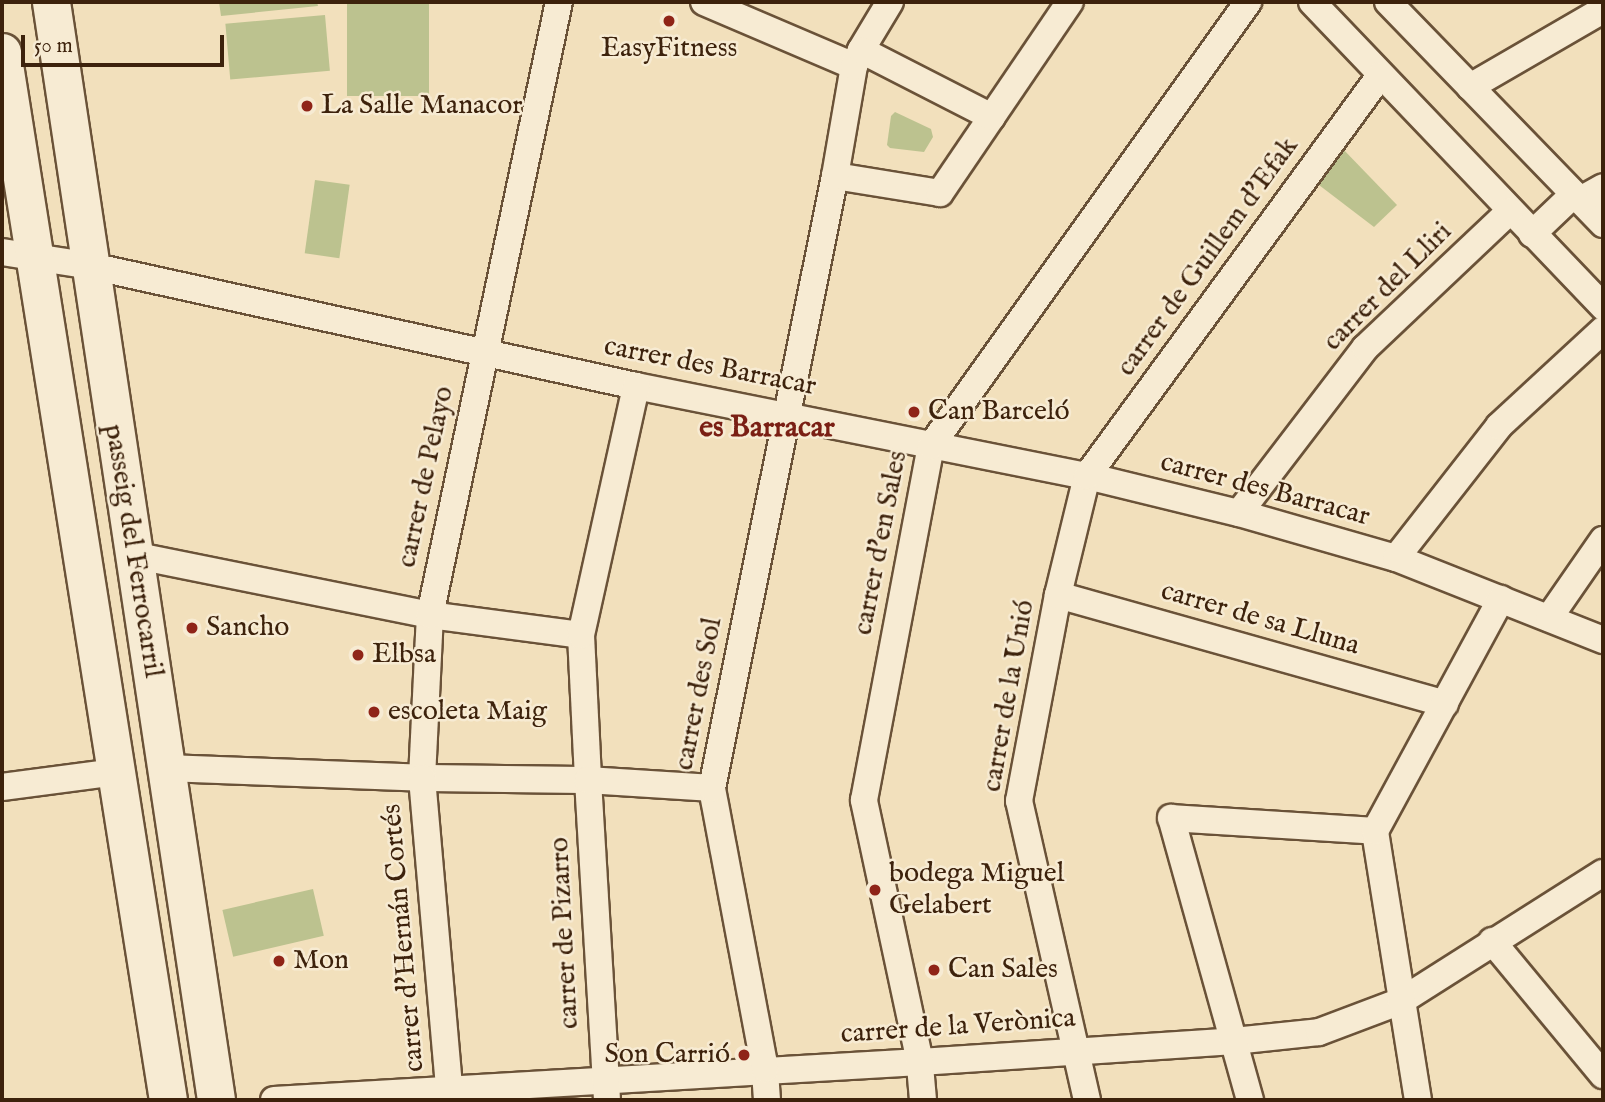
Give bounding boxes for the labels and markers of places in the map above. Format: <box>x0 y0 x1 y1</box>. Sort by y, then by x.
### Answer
marker: EasyFitness <box>661 13 677 29</box>
place label: EasyFitness <box>601 32 737 66</box>
place label: La Salle Manacor <box>321 89 522 123</box>
marker: La Salle Manacor <box>299 98 315 114</box>
place label: Can Barceló <box>928 395 1070 429</box>
marker: Can Barceló <box>906 404 922 420</box>
place label: Sancho <box>206 611 289 645</box>
marker: Sancho <box>184 620 200 636</box>
place label: Elbsa <box>372 638 436 672</box>
marker: Elbsa <box>350 647 366 663</box>
place label: escoleta Maig <box>388 695 547 729</box>
marker: escoleta Maig <box>366 704 382 720</box>
place label: bodega Miguel Gelabert <box>889 857 1064 923</box>
marker: bodega Miguel Gelabert <box>867 882 883 898</box>
place label: Mon <box>293 944 349 978</box>
marker: Mon <box>271 953 287 969</box>
place label: Can Sales <box>948 953 1058 987</box>
marker: Can Sales <box>926 962 942 978</box>
place label: Son Carrió <box>605 1038 730 1072</box>
marker: Son Carrió <box>736 1047 752 1063</box>

